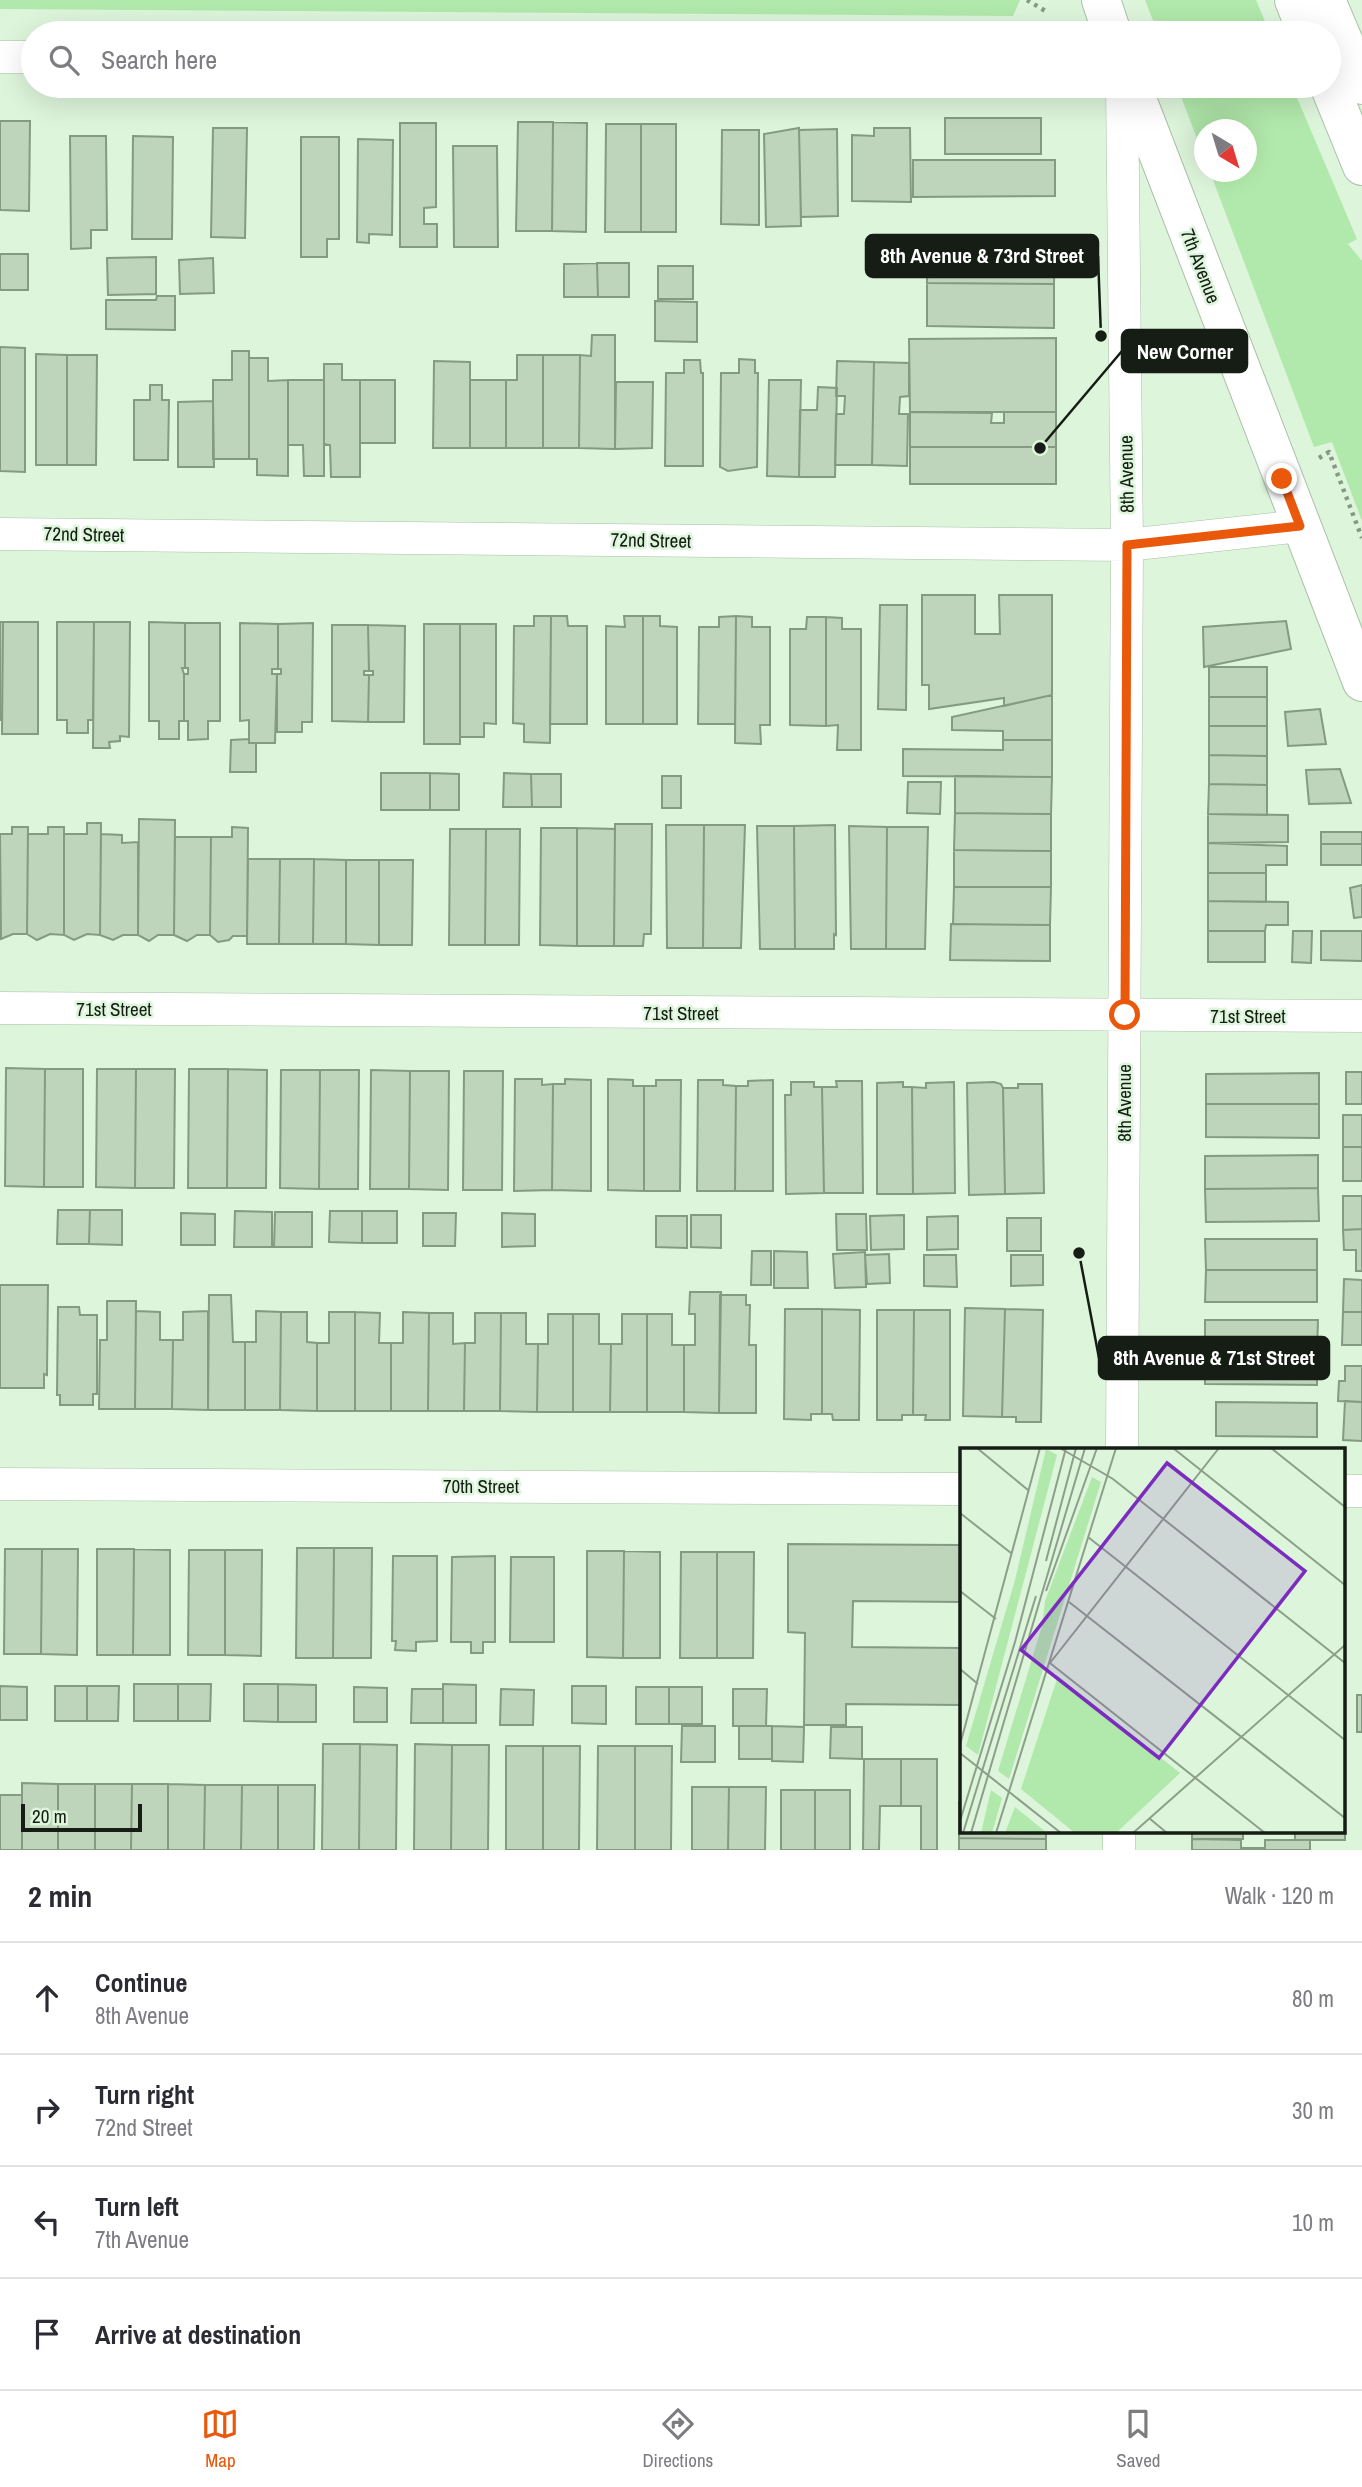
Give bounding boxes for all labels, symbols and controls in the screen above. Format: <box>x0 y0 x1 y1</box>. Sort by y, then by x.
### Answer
search box <box>21 21 1341 98</box>
icon: search <box>45 41 83 79</box>
text: Search here <box>101 42 217 77</box>
north arrow <box>1194 119 1257 182</box>
street label: 7th Avenue <box>1175 225 1227 307</box>
callout: 8th Avenue & 73rd Street <box>866 235 1098 277</box>
text: 8th Avenue & 73rd Street <box>880 241 1084 270</box>
callout: New Corner <box>1122 330 1247 372</box>
text: New Corner <box>1137 337 1234 366</box>
street label: 8th Avenue <box>1112 435 1140 513</box>
route end <box>1266 463 1297 494</box>
street label: 72nd Street <box>43 520 125 548</box>
street label: 72nd Street <box>610 526 692 554</box>
street label: 71st Street <box>76 996 152 1022</box>
route start <box>1109 999 1140 1030</box>
street label: 71st Street <box>643 1000 719 1026</box>
street label: 71st Street <box>1210 1003 1286 1029</box>
street label: 8th Avenue <box>1111 1064 1137 1142</box>
callout: 8th Avenue & 71st Street <box>1099 1337 1329 1379</box>
text: 8th Avenue & 71st Street <box>1113 1343 1315 1372</box>
inset map <box>960 1448 1344 1832</box>
street label: 70th Street <box>443 1473 520 1499</box>
scale bar <box>21 1801 142 1833</box>
text: 20 m <box>32 1803 67 1829</box>
text: 2 min <box>28 1876 92 1916</box>
text: Walk · 120 m <box>1225 1880 1334 1911</box>
text: Continue <box>95 1965 187 2000</box>
icon: ahead <box>28 1979 66 2017</box>
text: 80 m <box>1292 1983 1334 2014</box>
text: 8th Avenue <box>95 2000 189 2031</box>
text: Turn right <box>95 2077 194 2112</box>
icon: right <box>28 2091 66 2129</box>
text: 30 m <box>1292 2095 1334 2126</box>
text: 72nd Street <box>95 2112 193 2143</box>
text: Turn left <box>95 2189 179 2224</box>
icon: left <box>28 2203 66 2241</box>
text: 10 m <box>1292 2207 1334 2238</box>
text: 7th Avenue <box>95 2224 189 2255</box>
icon: arrive <box>28 2315 66 2353</box>
text: Arrive at destination <box>95 2317 301 2352</box>
tab: Map <box>201 2405 239 2473</box>
tab: Directions <box>642 2405 713 2473</box>
tab: Saved <box>1116 2405 1161 2473</box>

